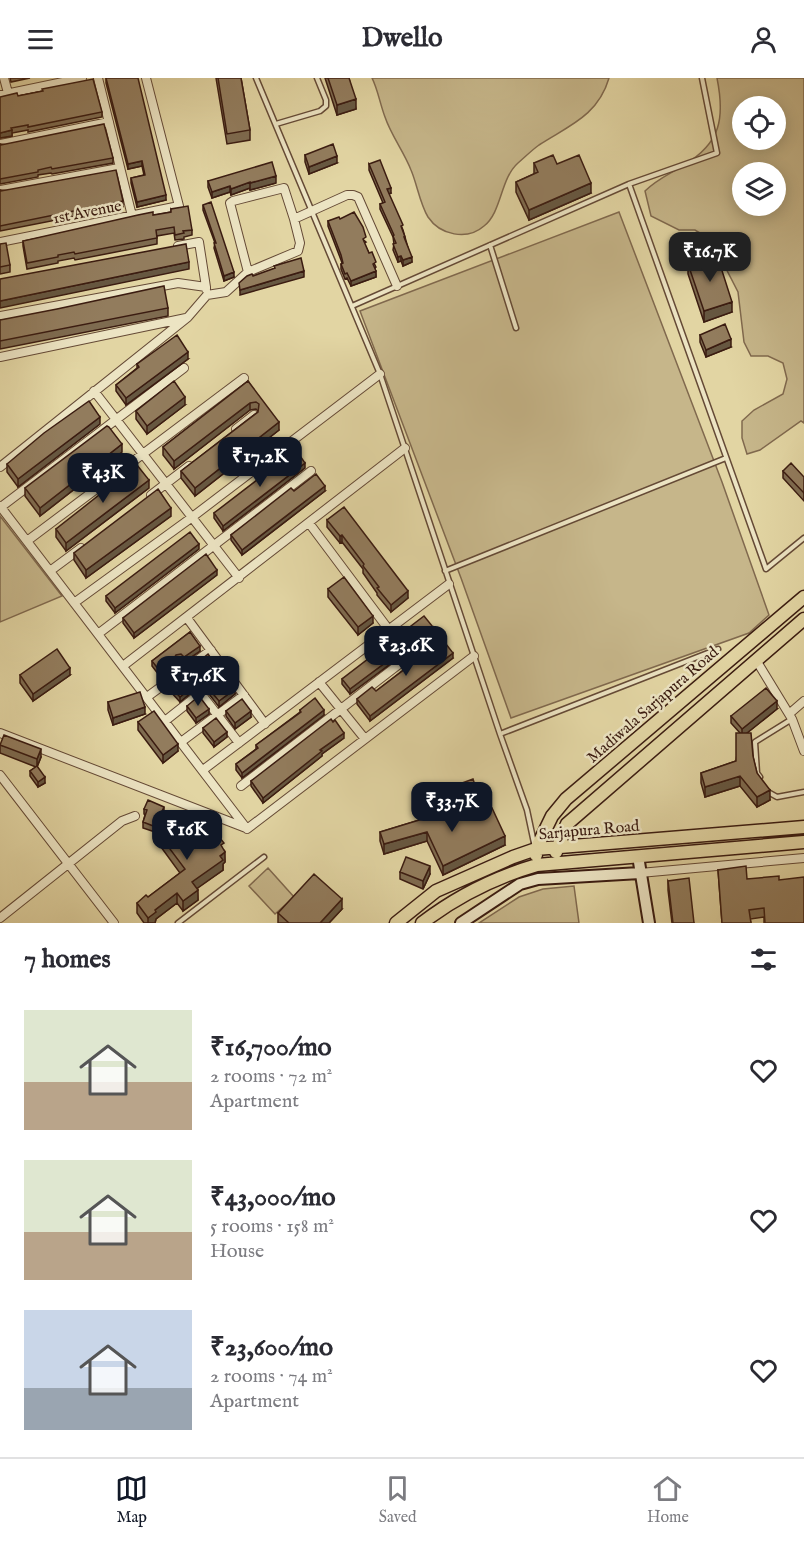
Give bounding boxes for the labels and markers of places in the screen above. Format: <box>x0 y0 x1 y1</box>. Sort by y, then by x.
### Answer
pin: ₹16.7K <box>661 232 759 283</box>
pin: ₹17.2K <box>211 437 309 488</box>
pin: ₹43K <box>67 453 139 504</box>
pin: ₹23.6K <box>357 626 455 677</box>
pin: ₹17.6K <box>149 656 247 707</box>
pin: ₹33.7K <box>403 782 501 833</box>
pin: ₹16K <box>151 810 223 861</box>

